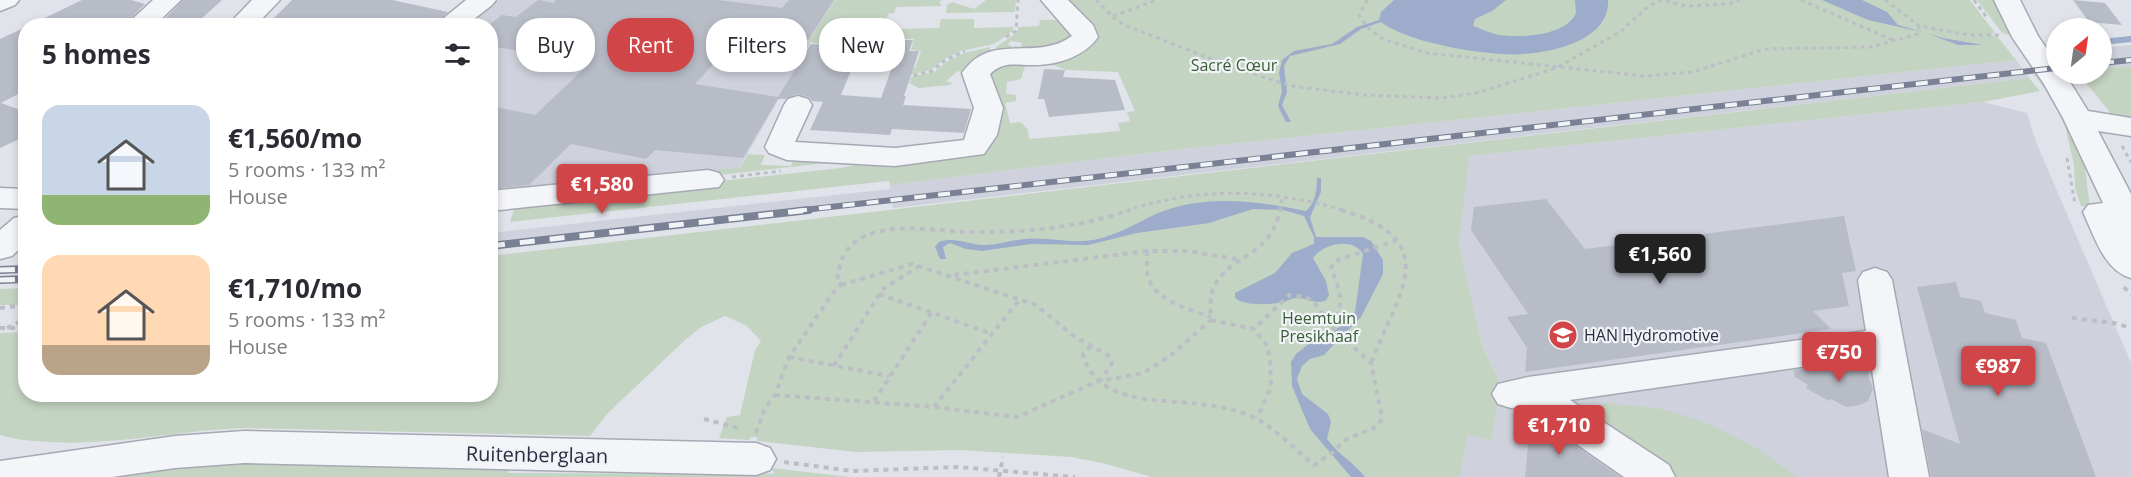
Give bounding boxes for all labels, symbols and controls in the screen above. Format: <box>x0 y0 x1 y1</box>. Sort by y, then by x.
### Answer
chip: Buy <box>516 18 595 72</box>
chip: Rent <box>607 18 694 72</box>
chip: Filters <box>706 18 807 72</box>
chip: New <box>819 18 905 72</box>
north arrow <box>2046 18 2112 84</box>
map controls <box>2046 18 2112 84</box>
text: 5 homes <box>42 36 151 72</box>
icon: filters <box>441 38 474 71</box>
park label: Sacré Cœur <box>1191 54 1278 76</box>
text: €1,560/mo <box>228 120 362 156</box>
icon: home <box>90 129 162 201</box>
text: 5 rooms · 133 m² <box>228 156 386 183</box>
pin: €1,580 <box>553 164 651 215</box>
text: €1,580 <box>571 170 633 197</box>
text: House <box>228 183 288 210</box>
pin: €1,560 <box>1611 234 1709 285</box>
text: €1,560 <box>1629 240 1691 267</box>
text: €1,710/mo <box>228 270 362 306</box>
icon: home <box>90 279 162 351</box>
text: 5 rooms · 133 m² <box>228 306 386 333</box>
park label: Heemtuin Presikhaaf <box>1280 307 1360 347</box>
school or university icon: HAN Hydromotive <box>1547 319 1579 351</box>
place label: HAN Hydromotive <box>1584 324 1719 346</box>
pin: €750 <box>1803 332 1875 383</box>
text: House <box>228 333 288 360</box>
text: €750 <box>1816 338 1862 365</box>
pin: €987 <box>1962 346 2034 397</box>
text: €987 <box>1975 352 2021 379</box>
pin: €1,710 <box>1510 405 1608 456</box>
text: €1,710 <box>1528 411 1590 438</box>
street label: Ruitenberglaan <box>466 440 608 469</box>

